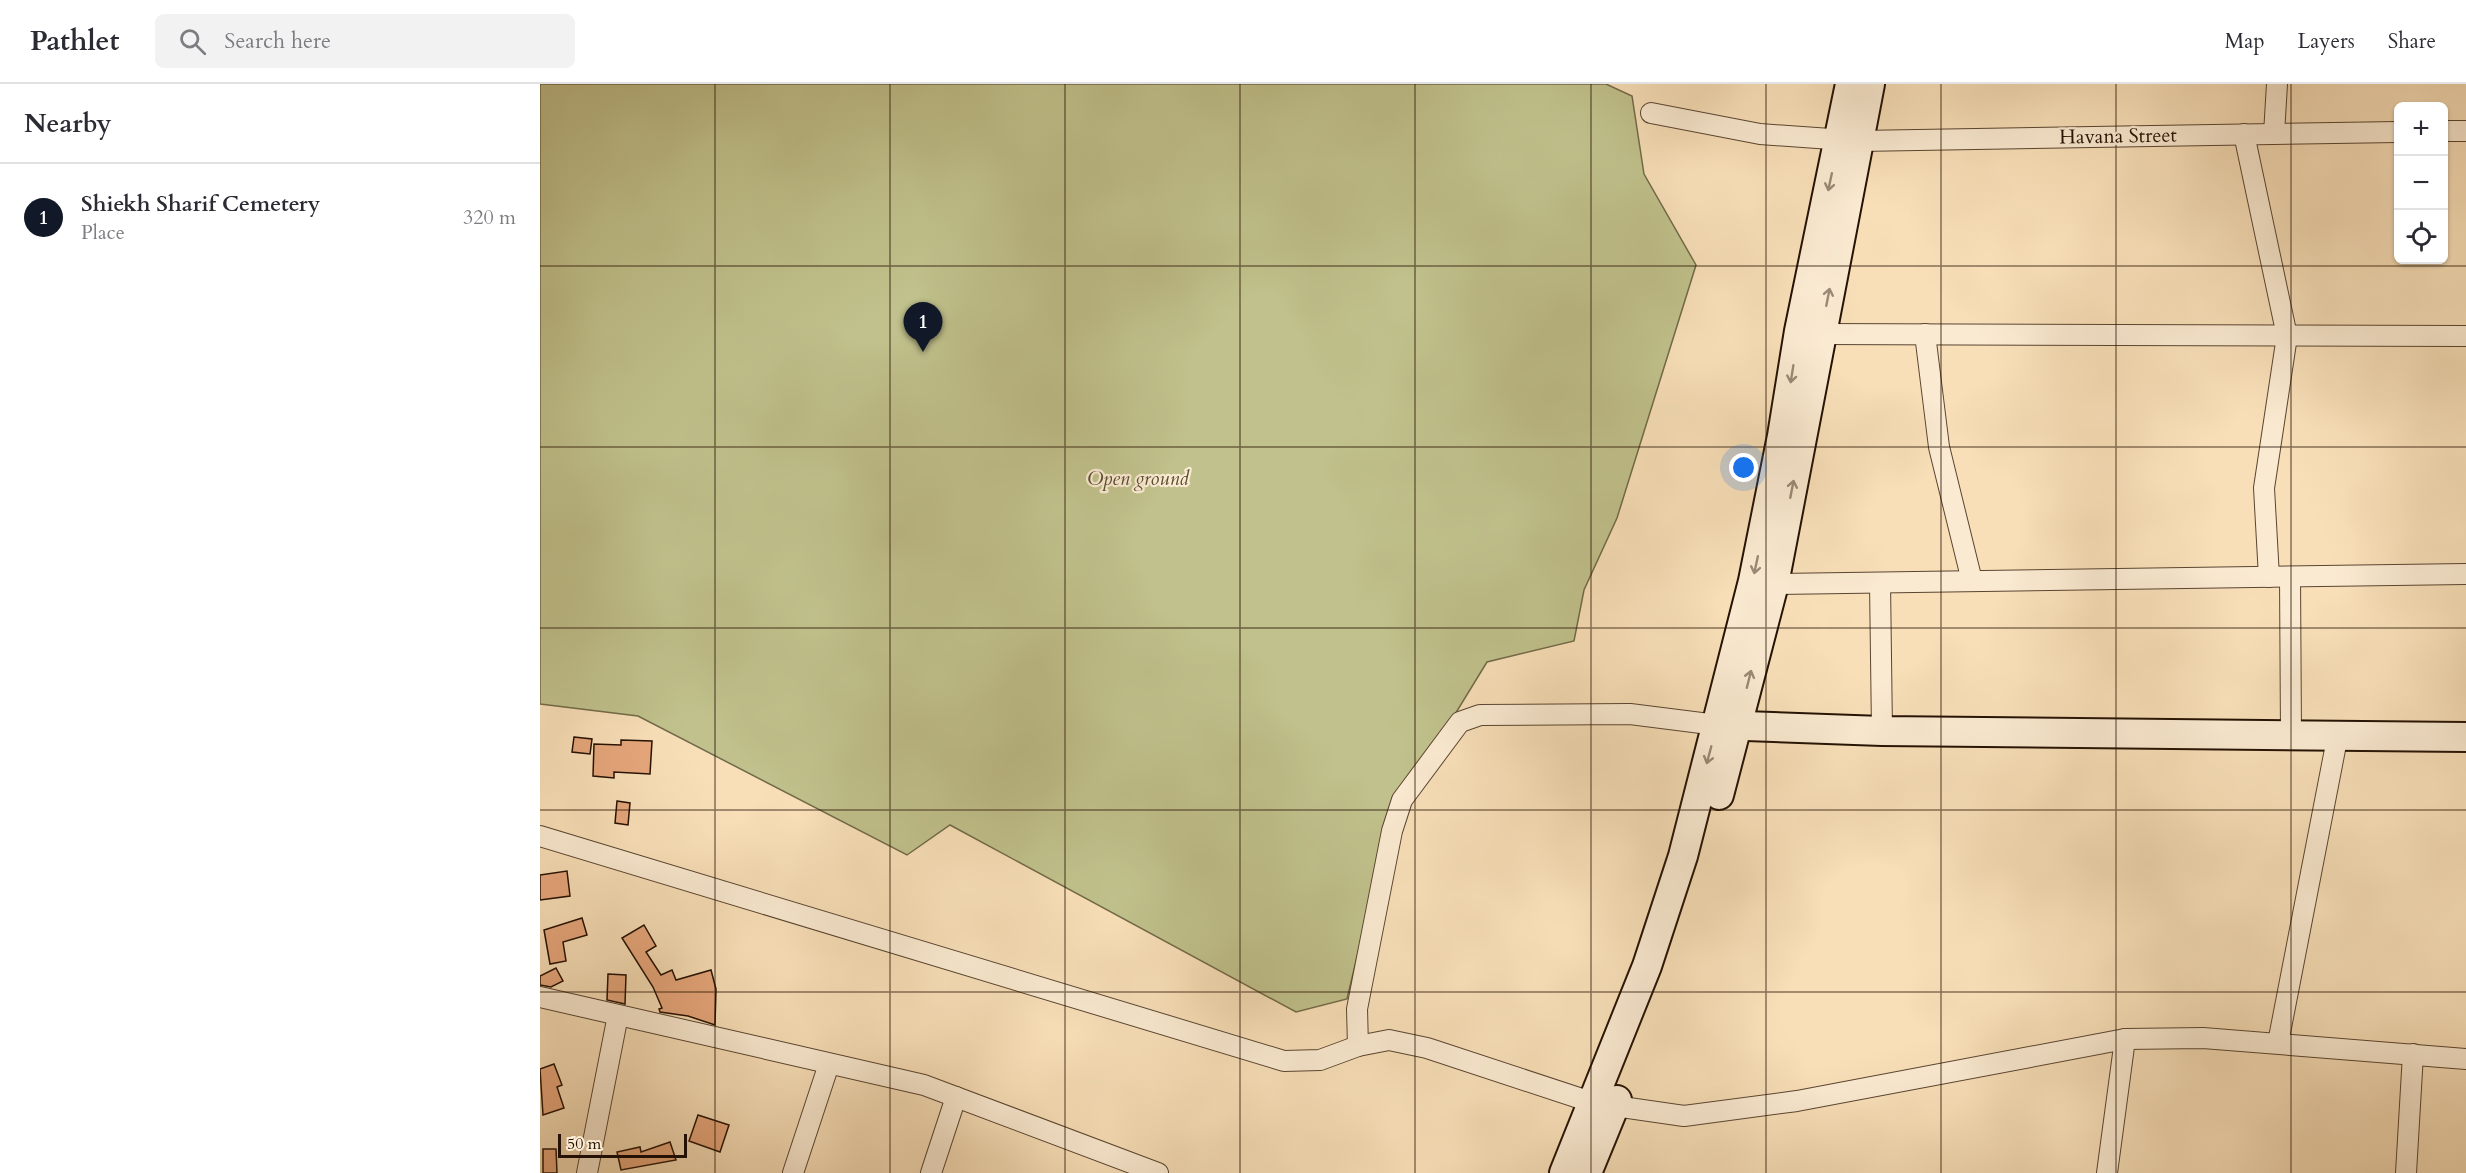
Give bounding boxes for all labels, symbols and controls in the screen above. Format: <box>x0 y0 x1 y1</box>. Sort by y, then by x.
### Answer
search box <box>155 14 575 68</box>
text: Pathlet <box>30 22 119 60</box>
icon: search <box>176 25 209 58</box>
text: Search here <box>224 26 331 56</box>
text: Map <box>2225 27 2265 56</box>
text: Layers <box>2298 27 2355 56</box>
text: Share <box>2388 27 2436 56</box>
map controls <box>2394 102 2448 264</box>
button: + <box>2394 102 2448 156</box>
text: Nearby <box>24 106 112 141</box>
street label: Havana Street <box>2059 121 2178 151</box>
button: − <box>2394 156 2448 210</box>
one-way arrow <box>1824 172 1835 192</box>
text: Shiekh Sharif Cemetery <box>81 189 320 219</box>
text: 1 <box>38 204 49 231</box>
text: 320 m <box>463 204 516 231</box>
button: locate <box>2394 210 2448 264</box>
text: Place <box>81 219 125 246</box>
one-way arrow <box>1823 288 1834 308</box>
pin: 1 <box>904 302 943 352</box>
one-way arrow <box>1787 363 1798 383</box>
your location <box>1729 453 1758 482</box>
park label: Open ground <box>1087 465 1190 492</box>
one-way arrow <box>1787 480 1798 499</box>
one-way arrow <box>1750 555 1761 575</box>
one-way arrow <box>1744 670 1756 689</box>
one-way arrow <box>1703 745 1714 764</box>
scale bar <box>558 1131 687 1158</box>
text: 50 m <box>567 1133 601 1155</box>

